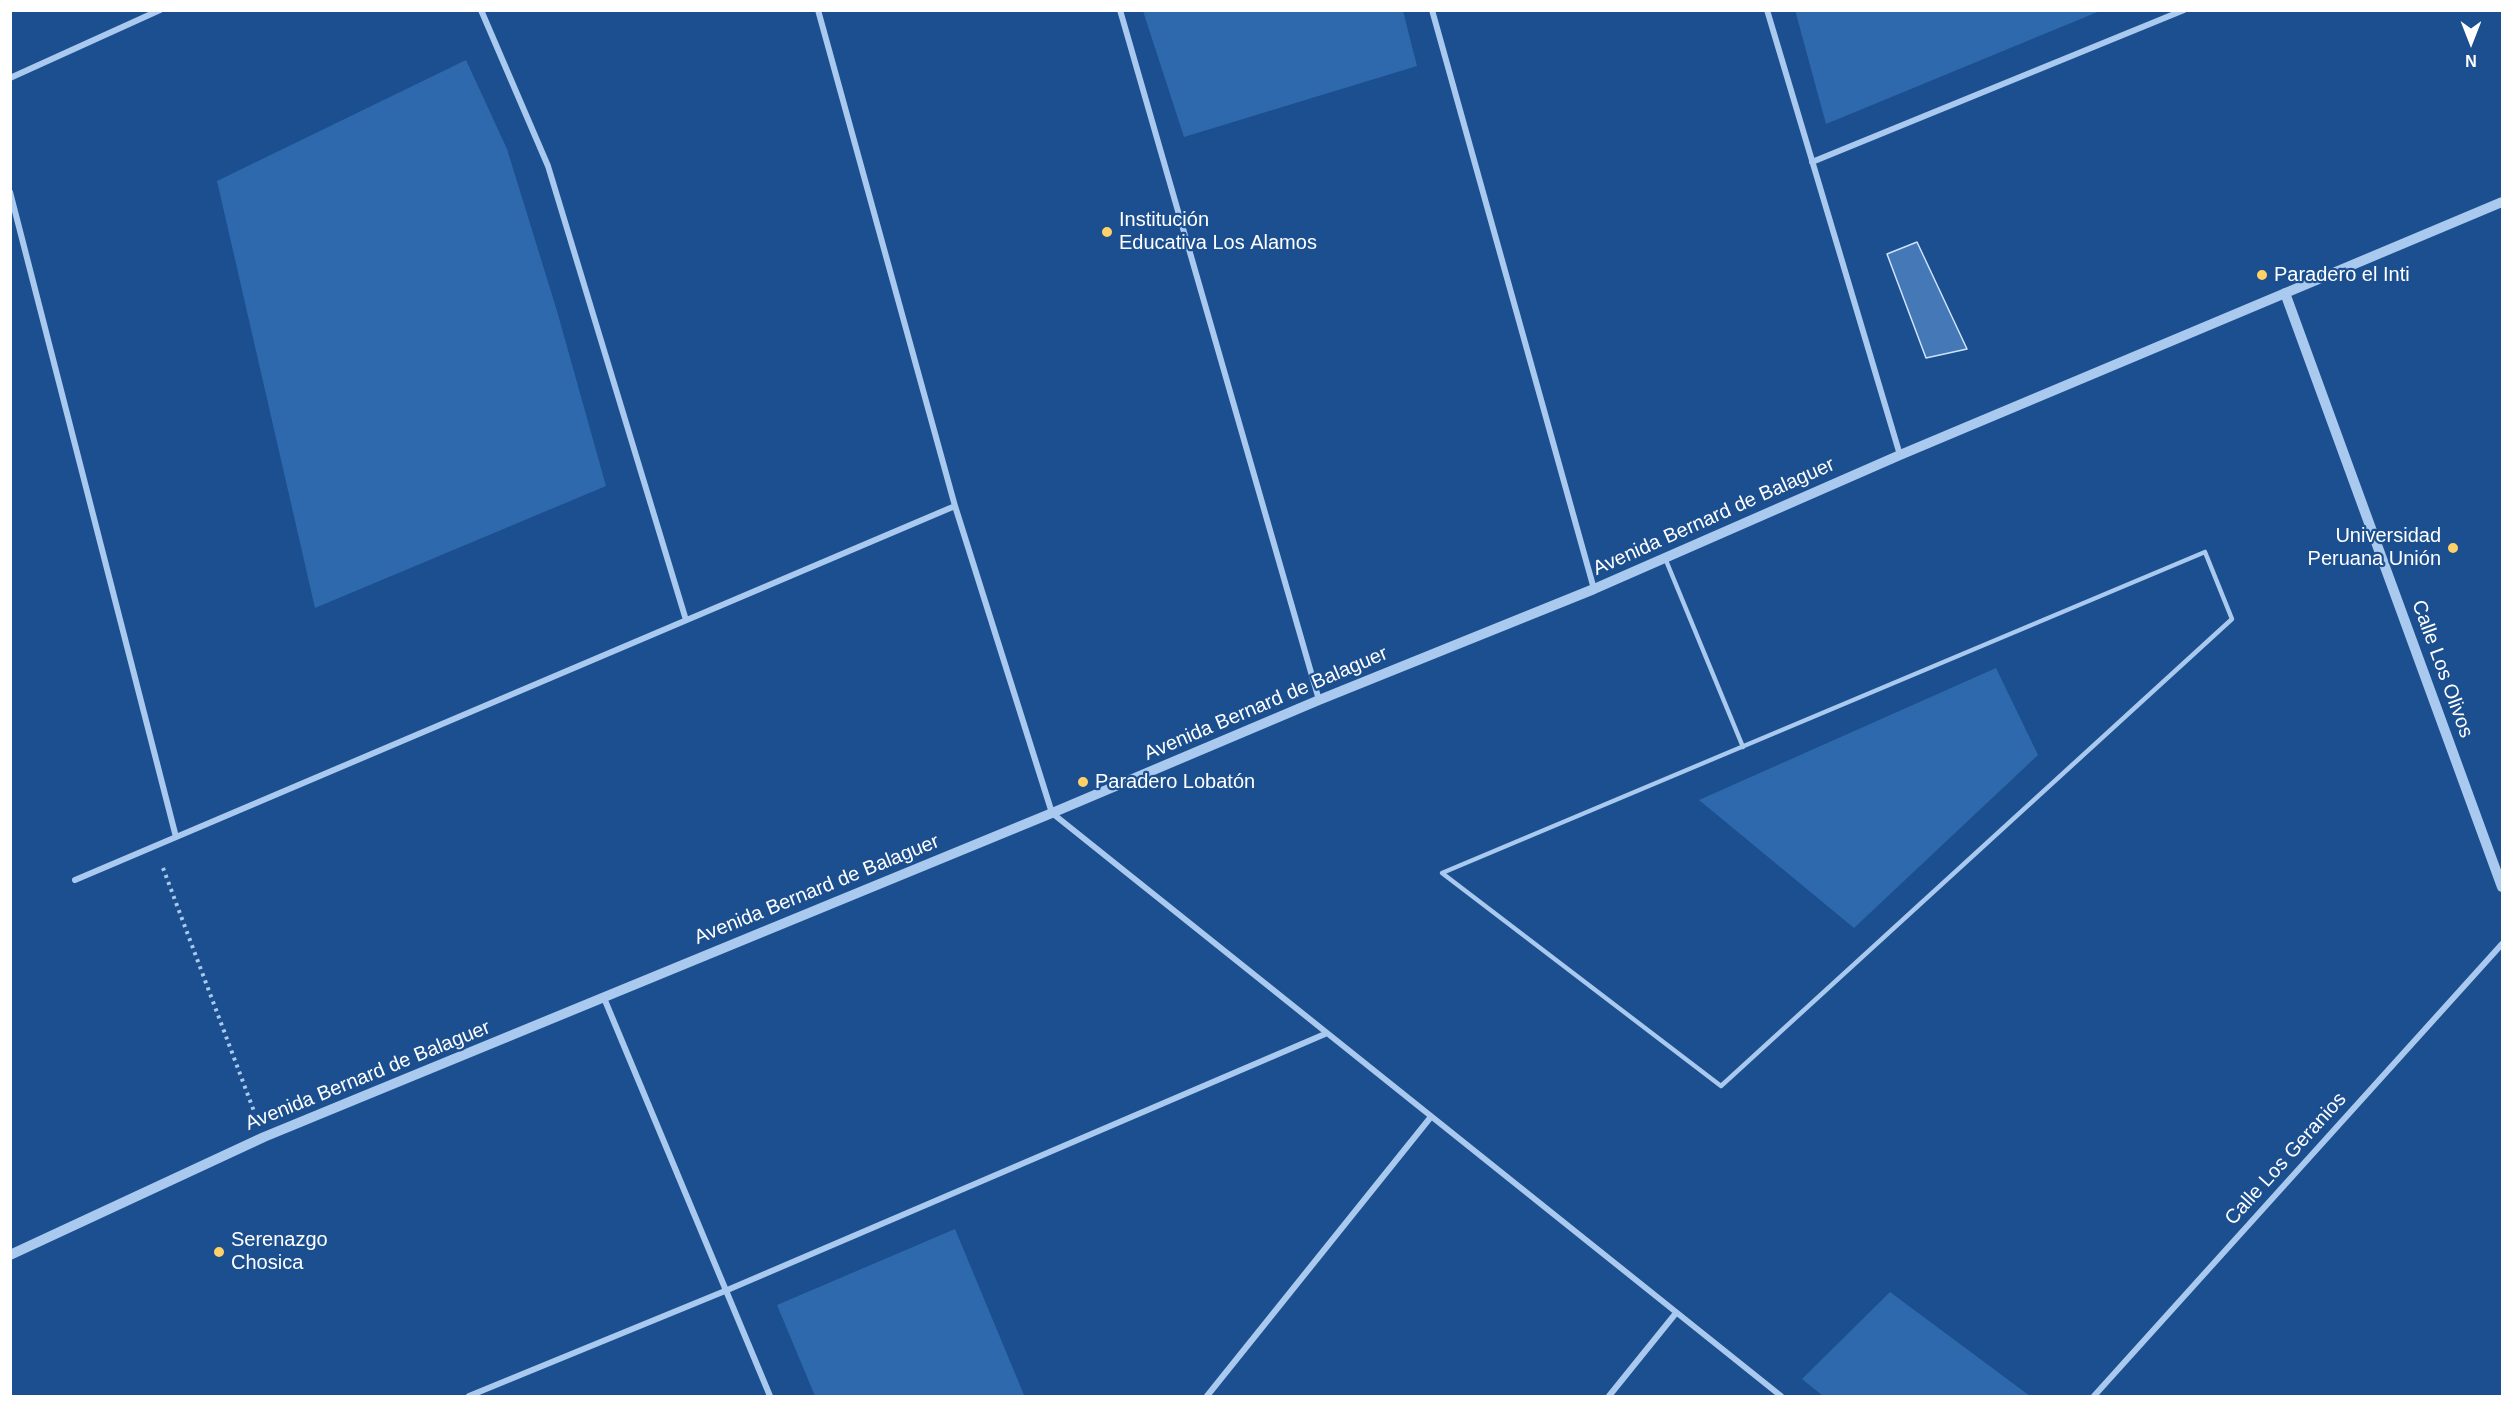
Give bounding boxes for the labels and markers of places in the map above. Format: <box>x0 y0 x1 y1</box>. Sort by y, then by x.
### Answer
place label: Institución Educativa Los Alamos <box>1119 208 1317 255</box>
marker: Institución Educativa Los Alamos <box>1100 225 1114 239</box>
place label: Paradero el Inti <box>2274 263 2410 287</box>
marker: Paradero el Inti <box>2255 268 2269 282</box>
place label: Universidad Peruana Unión <box>2308 524 2441 571</box>
marker: Universidad Peruana Unión <box>2446 541 2460 555</box>
place label: Paradero Lobatón <box>1095 770 1255 794</box>
marker: Paradero Lobatón <box>1076 775 1090 789</box>
place label: Serenazgo Chosica <box>231 1228 328 1275</box>
marker: Serenazgo Chosica <box>212 1245 226 1259</box>

